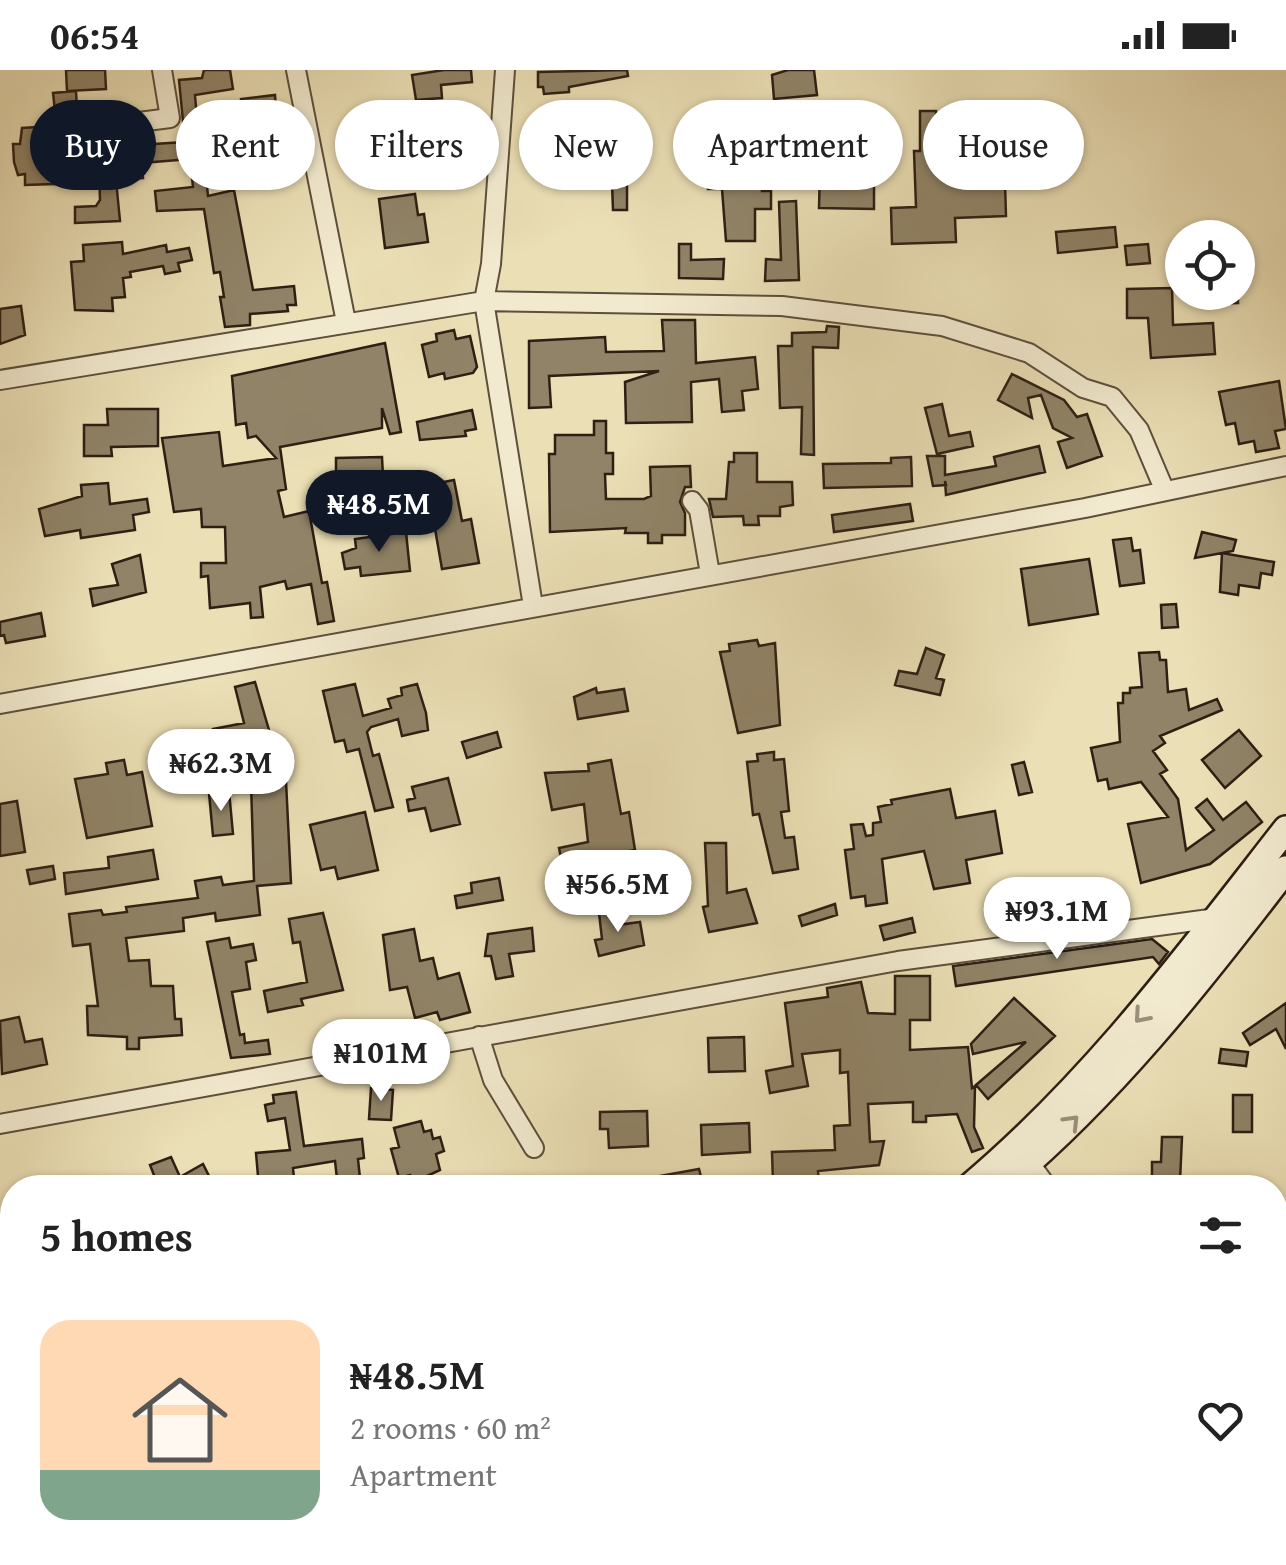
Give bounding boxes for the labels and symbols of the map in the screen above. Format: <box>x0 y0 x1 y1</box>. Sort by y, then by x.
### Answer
pin: ₦48.5M <box>298 470 460 555</box>
pin: ₦62.3M <box>140 729 302 814</box>
pin: ₦56.5M <box>537 850 699 935</box>
pin: ₦93.1M <box>976 877 1138 962</box>
one-way arrow <box>1134 1005 1152 1023</box>
pin: ₦101M <box>311 1019 451 1104</box>
one-way arrow <box>1060 1116 1078 1134</box>

